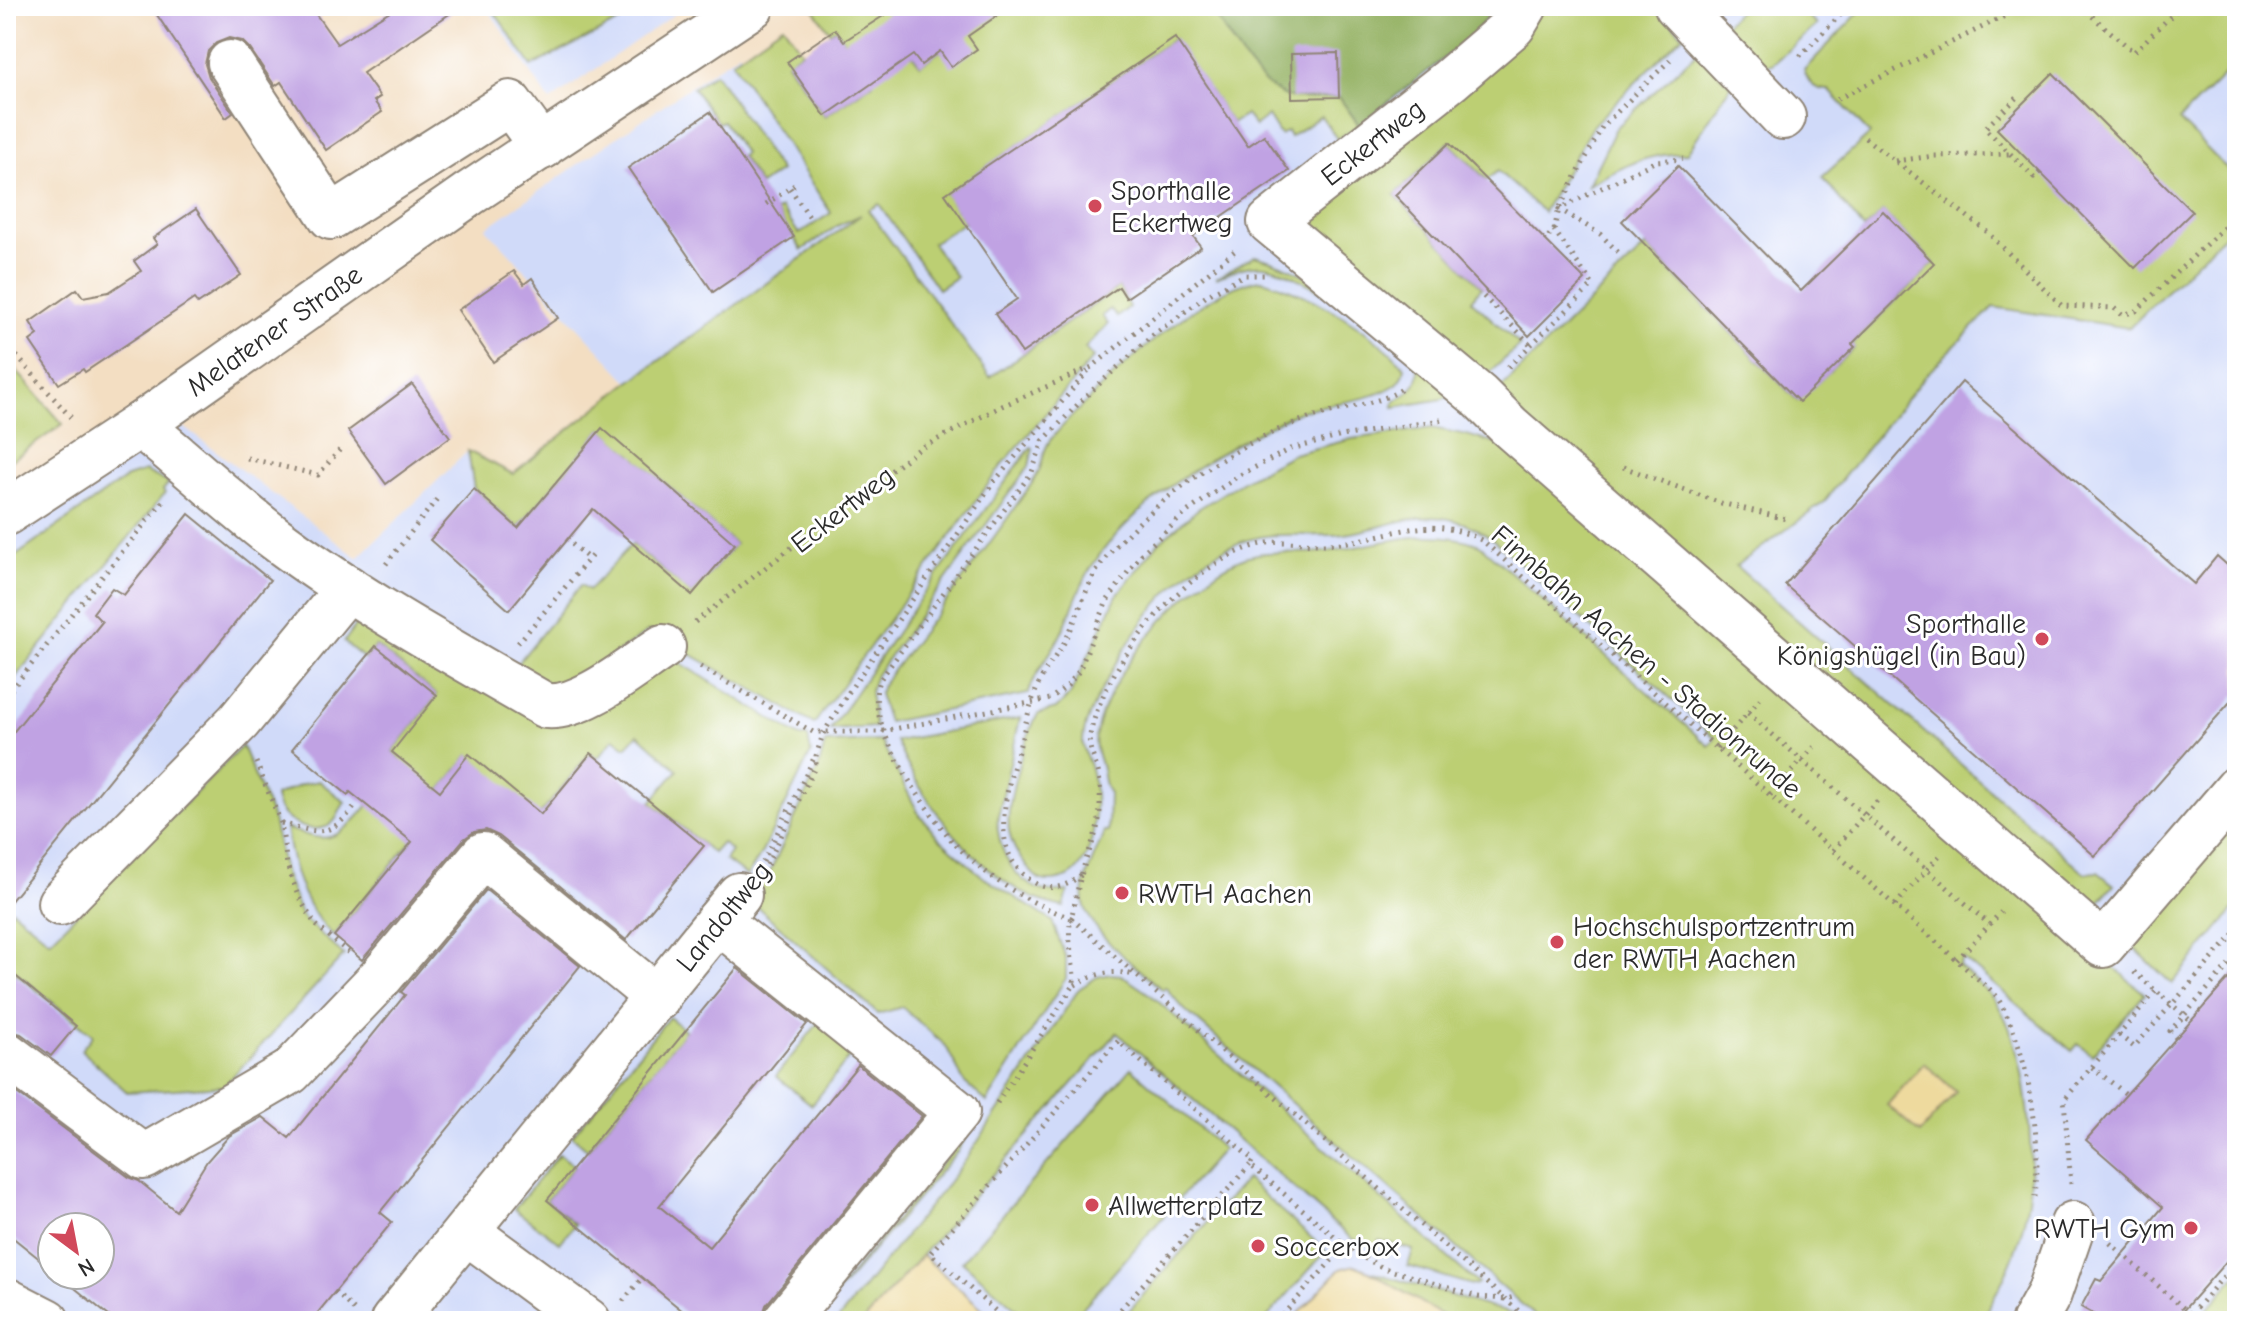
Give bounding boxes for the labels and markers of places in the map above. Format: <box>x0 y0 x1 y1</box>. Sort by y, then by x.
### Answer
place label: Sporthalle Eckertweg <box>1111 175 1233 239</box>
marker: Sporthalle Eckertweg <box>1086 197 1104 215</box>
place label: Sporthalle Königshügel (in Bau) <box>1777 608 2026 672</box>
marker: Sporthalle Königshügel (in Bau) <box>2033 630 2051 648</box>
place label: RWTH Aachen <box>1138 878 1312 910</box>
marker: RWTH Aachen <box>1113 884 1131 902</box>
place label: Hochschulsportzentrum der RWTH Aachen <box>1573 911 1855 975</box>
marker: Hochschulsportzentrum der RWTH Aachen <box>1548 933 1566 951</box>
place label: Allwetterplatz <box>1108 1190 1263 1222</box>
marker: Allwetterplatz <box>1083 1196 1101 1214</box>
place label: RWTH Gym <box>2034 1213 2175 1245</box>
marker: RWTH Gym <box>2182 1219 2200 1237</box>
place label: Soccerbox <box>1274 1231 1399 1263</box>
marker: Soccerbox <box>1249 1237 1267 1255</box>

